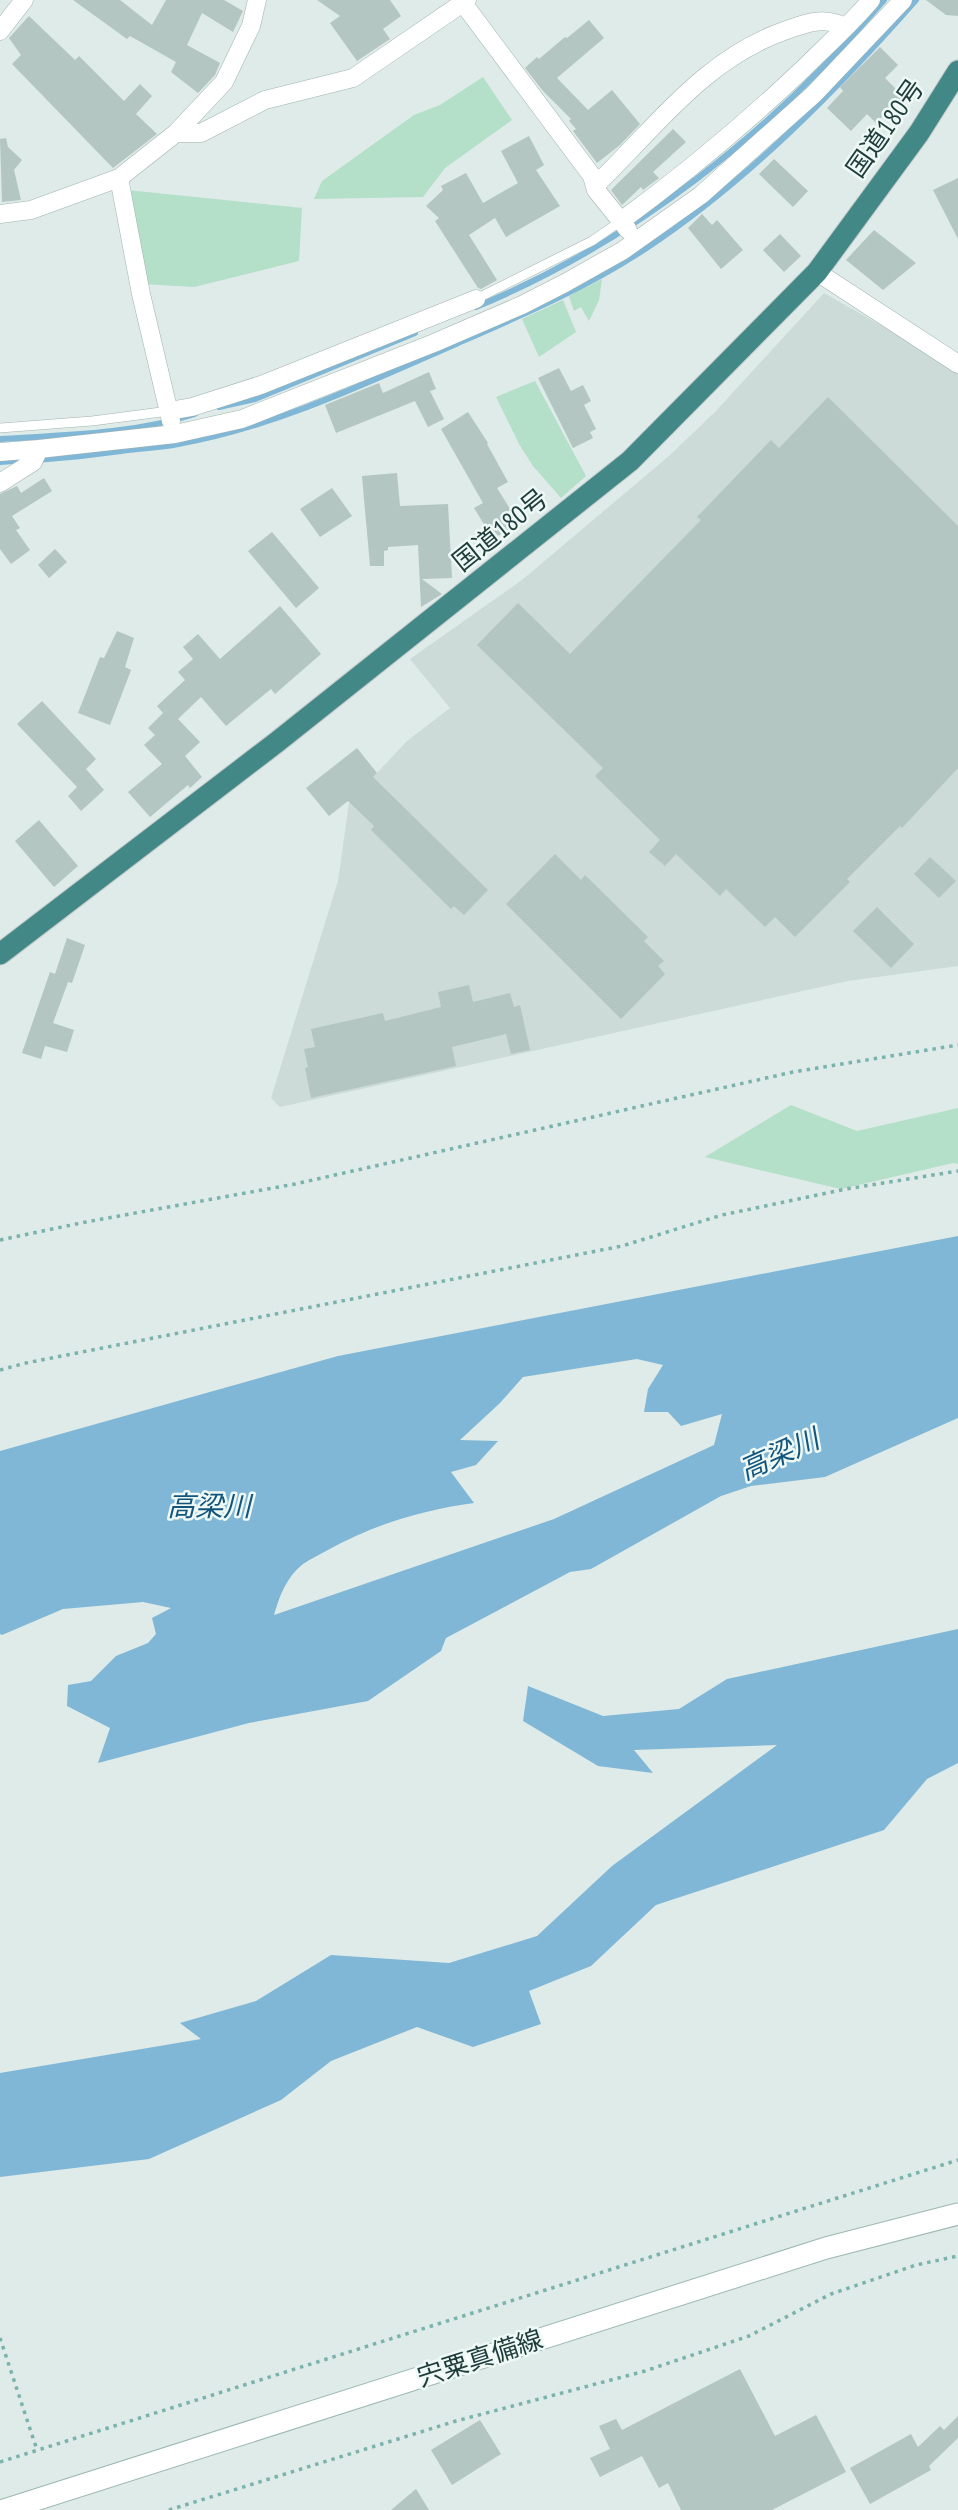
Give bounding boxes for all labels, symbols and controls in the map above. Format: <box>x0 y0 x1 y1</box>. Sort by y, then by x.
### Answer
street label: 国道180号 <box>839 72 931 184</box>
street label: 国道180号 <box>445 481 554 578</box>
water label: 高梁川 <box>733 1418 827 1488</box>
water label: 高梁川 <box>167 1487 254 1524</box>
street label: 宍粟真備線 <box>413 2322 547 2393</box>

